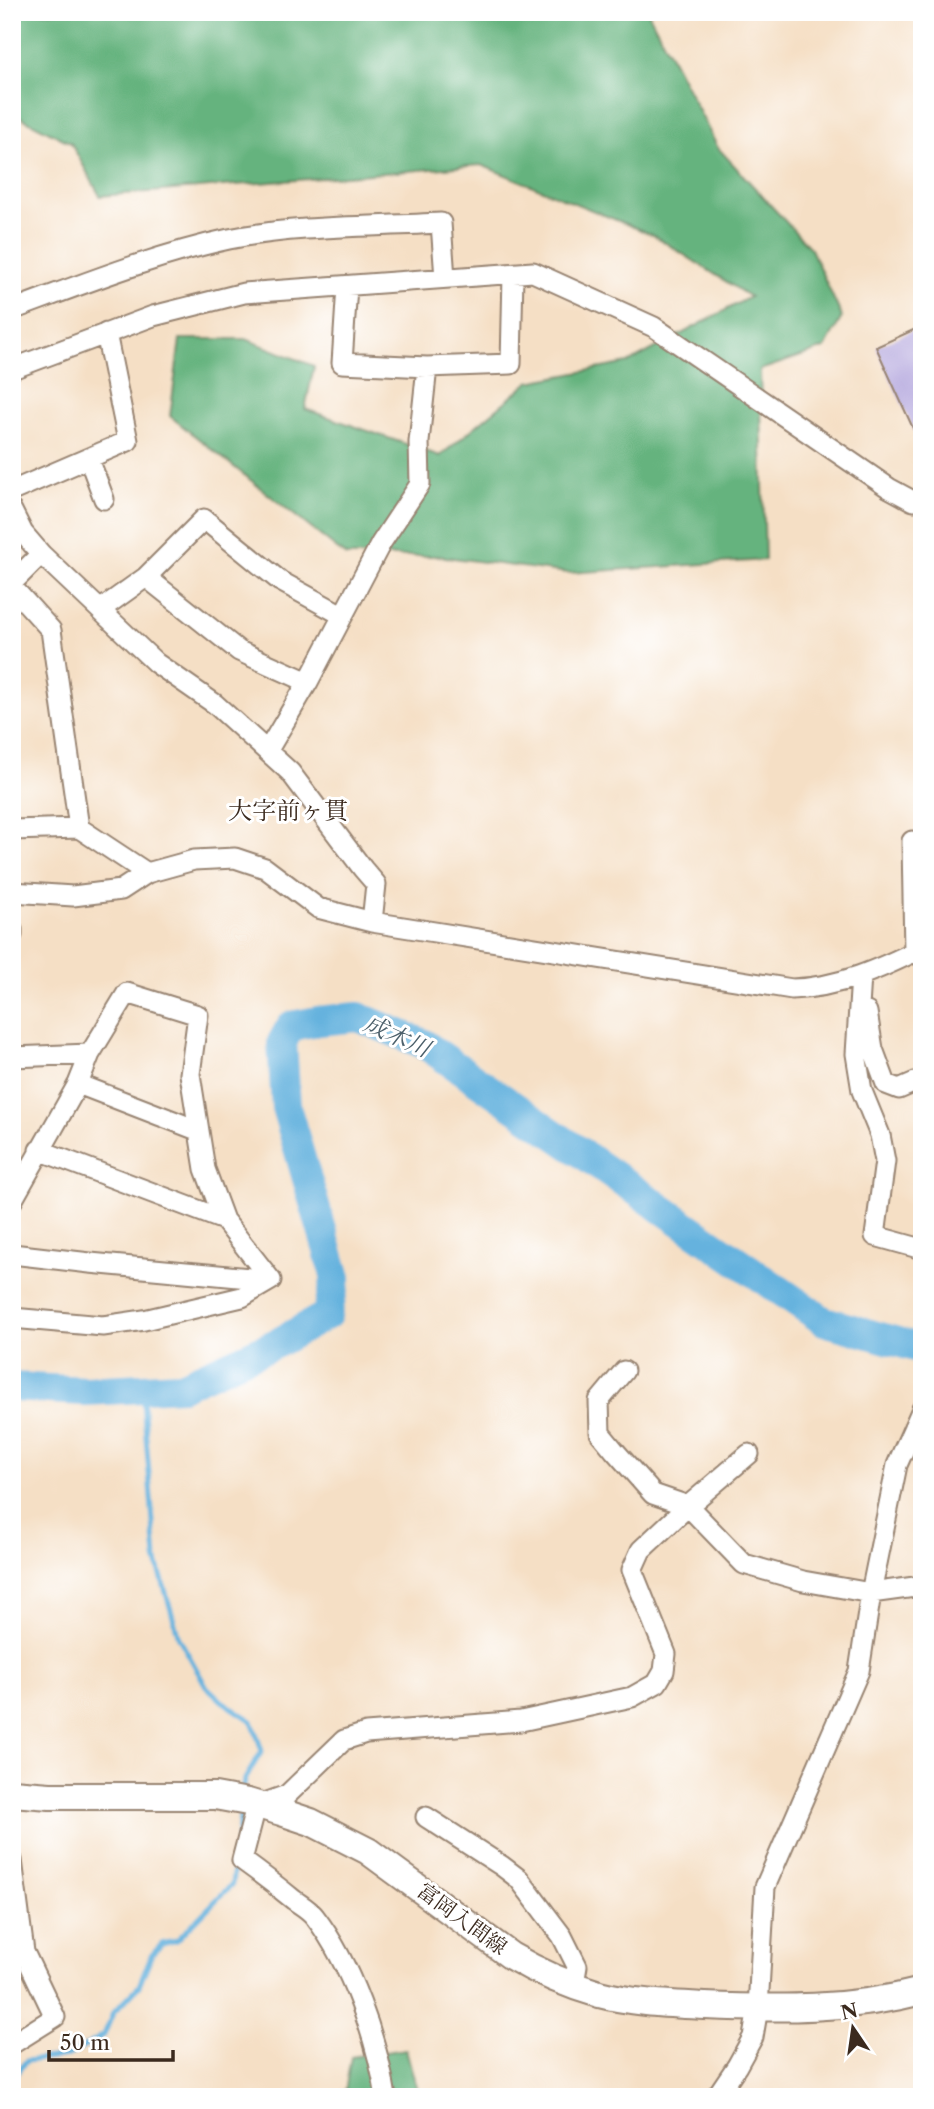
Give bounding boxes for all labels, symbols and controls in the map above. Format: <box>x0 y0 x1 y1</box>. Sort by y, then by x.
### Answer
district label: 大字前ヶ貫 <box>228 796 348 825</box>
water label: 成木川 <box>360 1009 437 1064</box>
street label: 富岡入間線 <box>412 1878 512 1960</box>
north arrow <box>818 1994 888 2064</box>
text: N <box>839 1999 860 2025</box>
scale bar <box>49 2018 173 2062</box>
text: 50 m <box>60 2030 110 2055</box>

